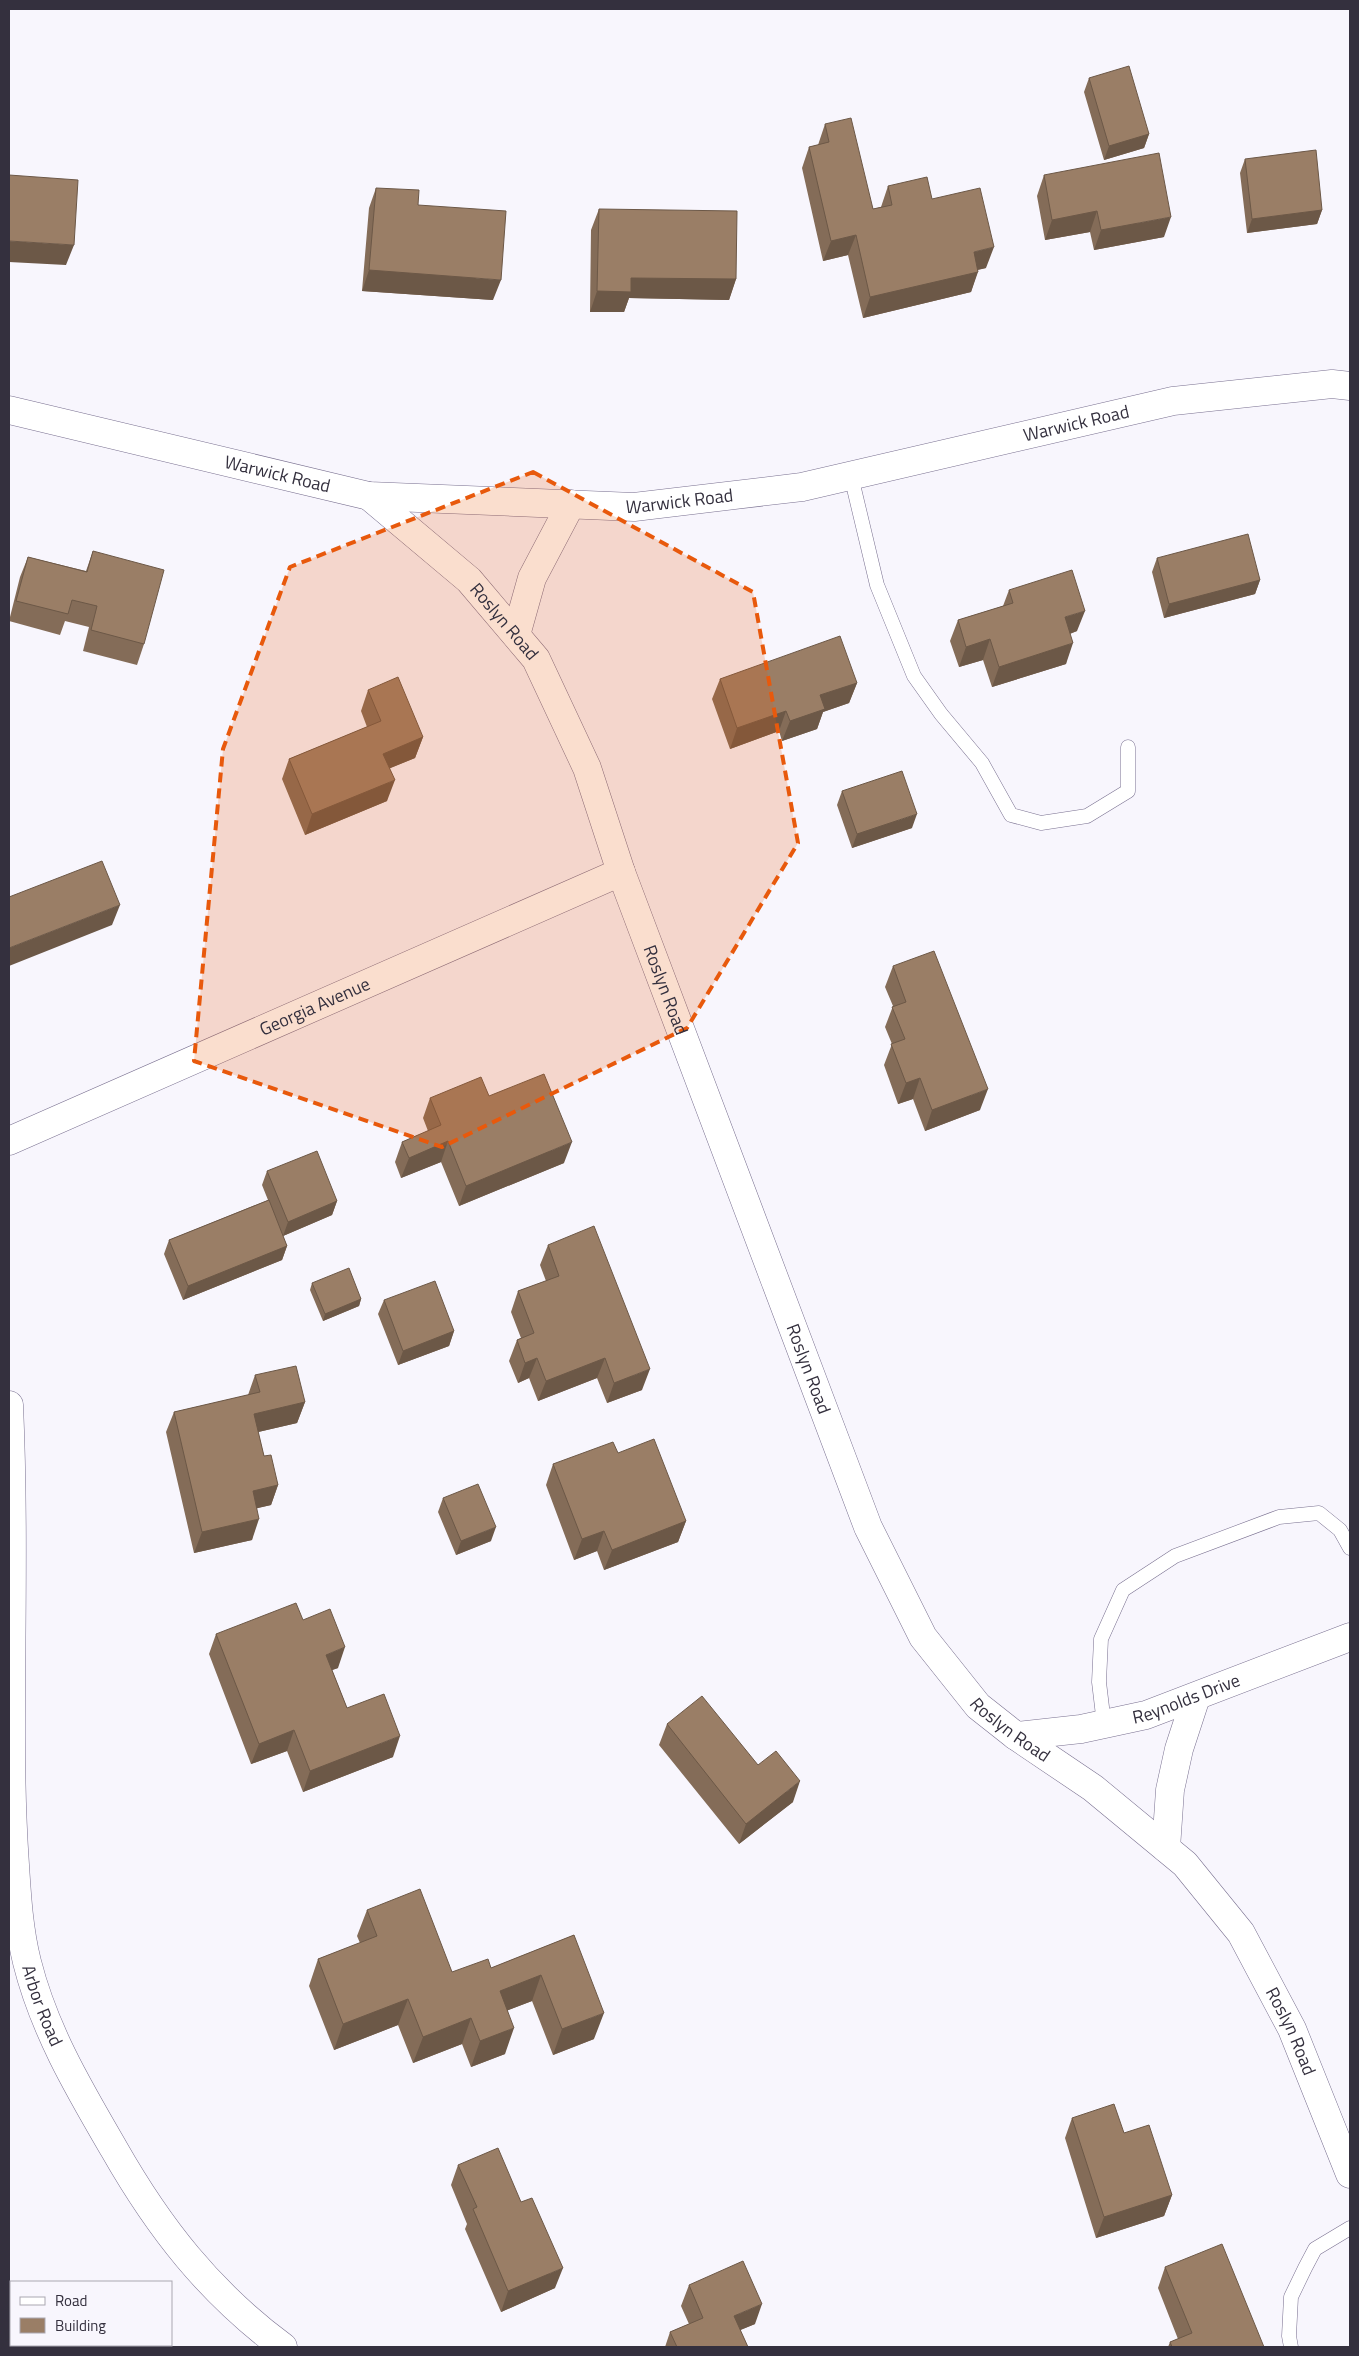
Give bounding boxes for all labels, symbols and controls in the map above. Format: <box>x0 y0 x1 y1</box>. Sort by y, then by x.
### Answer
street label: Warwick Road <box>1020 398 1132 448</box>
street label: Warwick Road <box>222 448 333 499</box>
street label: Warwick Road <box>625 481 735 520</box>
street label: Roslyn Road <box>464 576 545 666</box>
street label: Roslyn Road <box>637 941 695 1039</box>
street label: Georgia Avenue <box>255 970 374 1042</box>
street label: Roslyn Road <box>780 1320 838 1418</box>
street label: Reynolds Drive <box>1130 1666 1244 1731</box>
street label: Roslyn Road <box>963 1692 1056 1768</box>
street label: Arbor Road <box>15 1962 70 2051</box>
street label: Roslyn Road <box>1259 1982 1323 2079</box>
legend <box>10 2281 172 2346</box>
text: Road <box>55 2289 87 2312</box>
text: Building <box>55 2314 106 2337</box>

